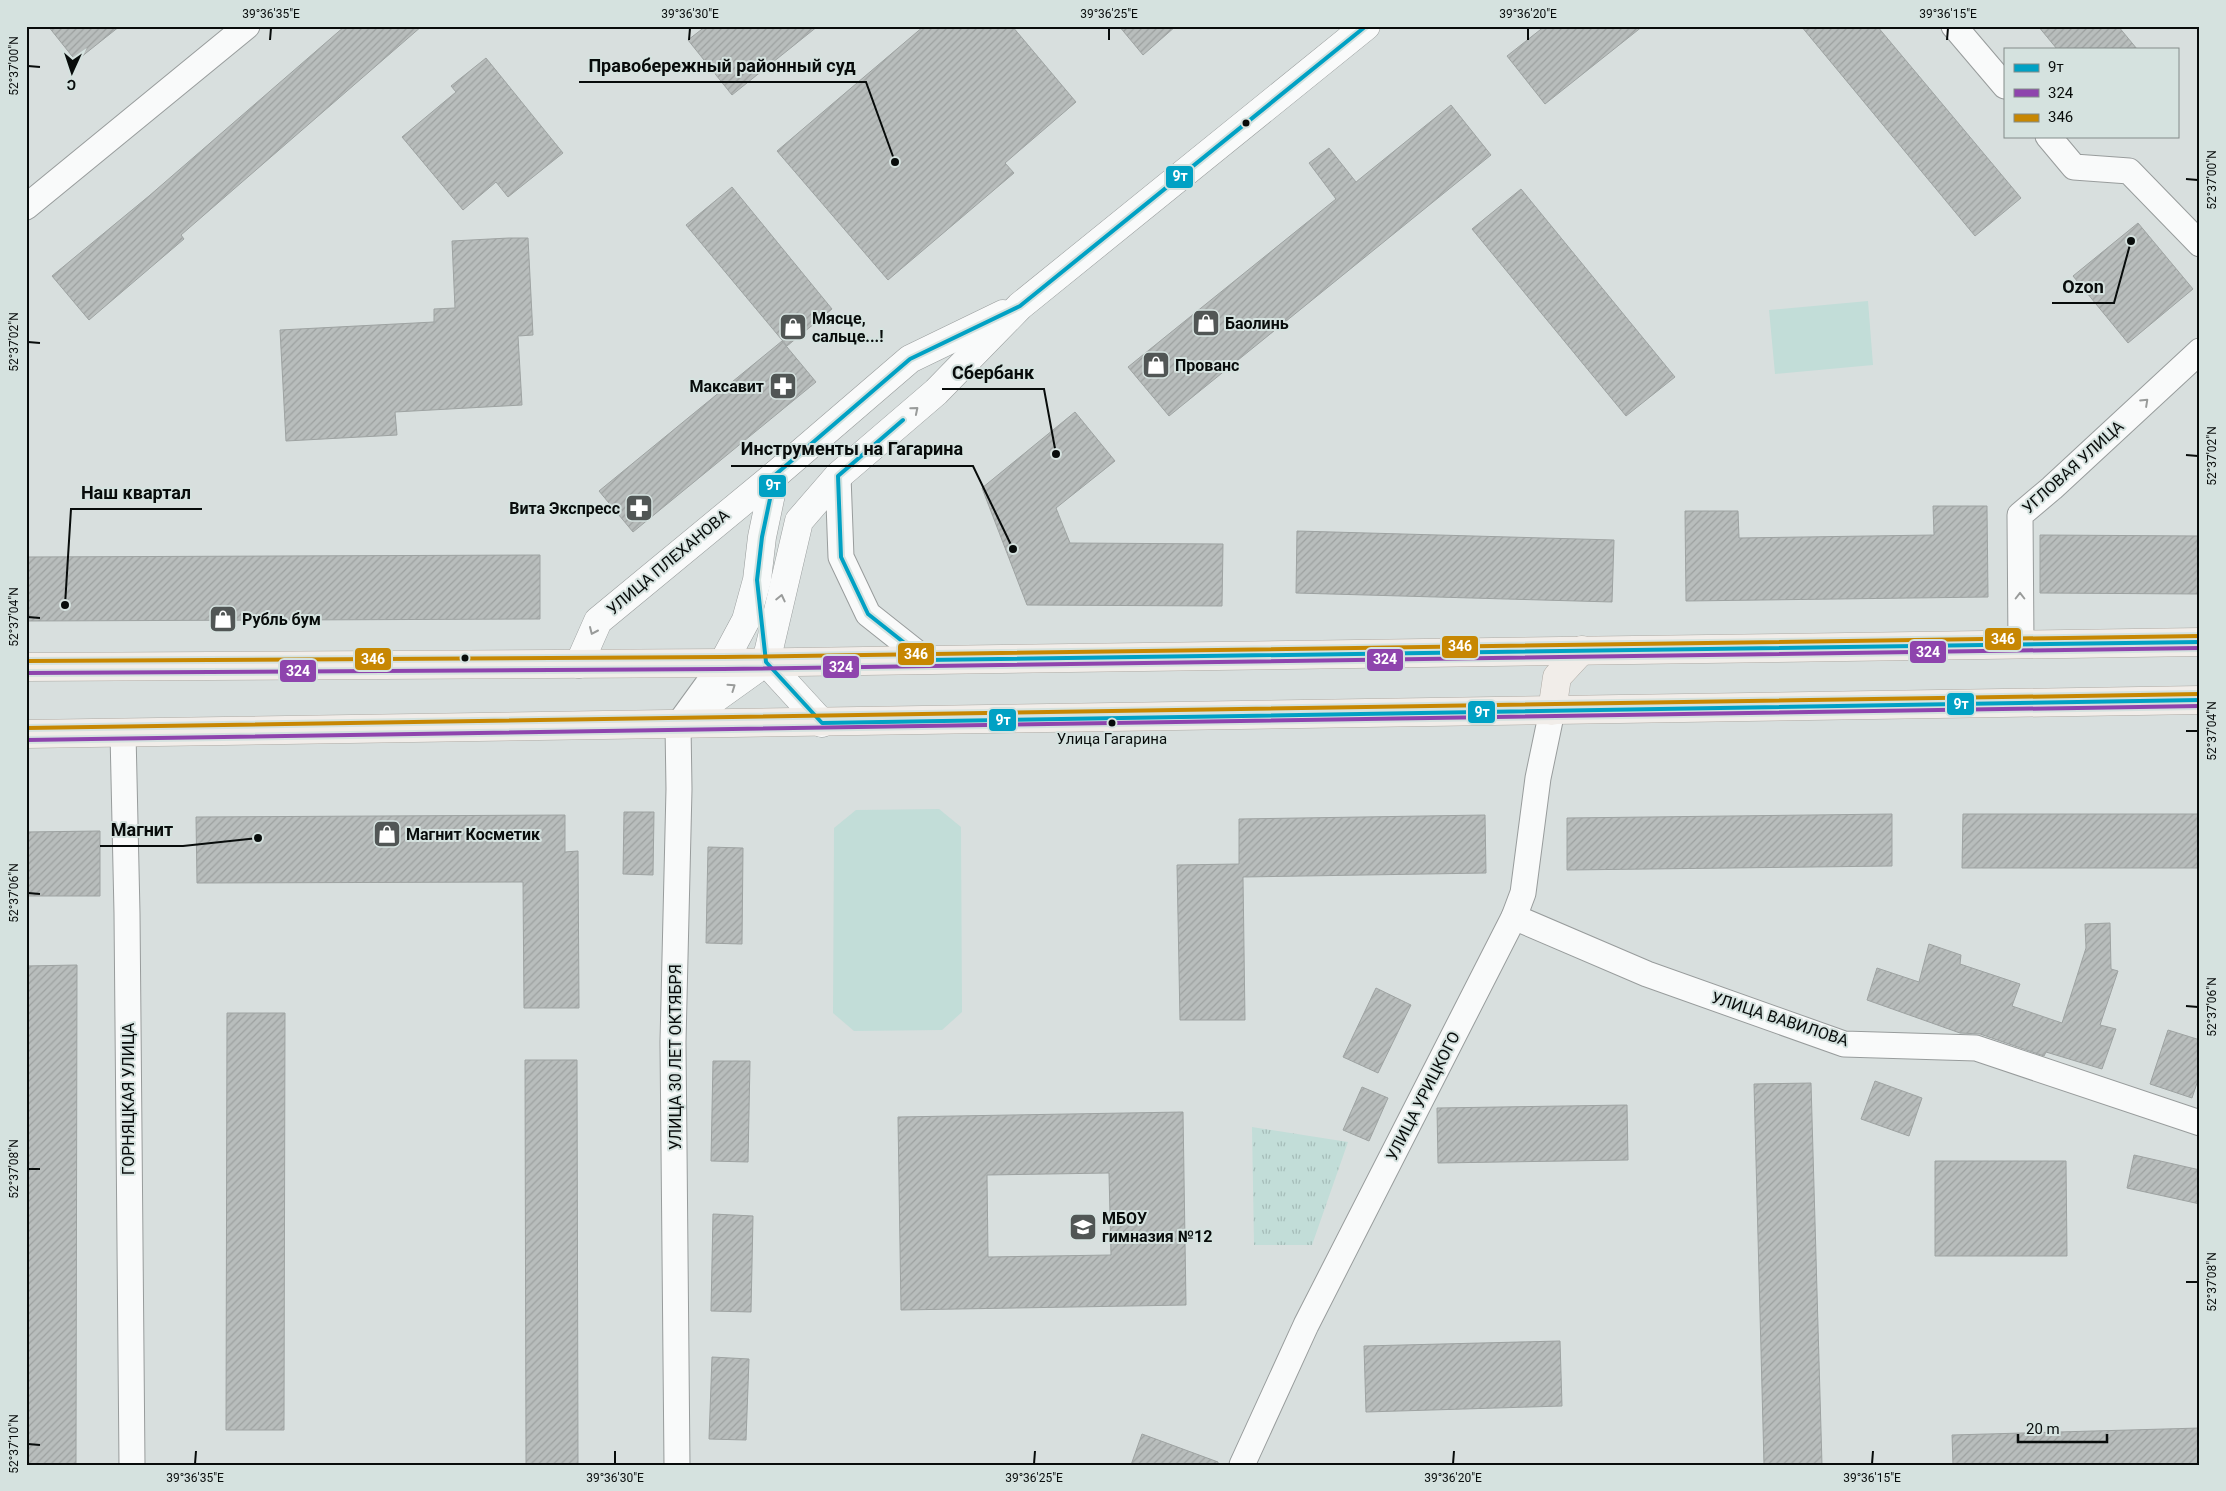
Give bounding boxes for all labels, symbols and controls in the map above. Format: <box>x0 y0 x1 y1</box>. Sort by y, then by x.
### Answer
text: 39°36'35"E <box>242 7 300 21</box>
text: 39°36'30"E <box>661 7 719 21</box>
text: 39°36'25"E <box>1080 7 1138 21</box>
text: 39°36'20"E <box>1499 7 1557 21</box>
text: 39°36'15"E <box>1919 7 1977 21</box>
text: 52°37'00"N <box>7 36 21 96</box>
north arrow <box>48 48 98 98</box>
legend <box>2004 48 2178 138</box>
callout: Правобережный районный суд <box>579 49 866 82</box>
text: Правобережный районный суд <box>588 55 856 76</box>
text: 9т <box>2048 58 2064 76</box>
text: С <box>66 77 76 93</box>
text: 324 <box>2048 84 2074 102</box>
text: 346 <box>2048 108 2073 126</box>
unlabelled marker <box>1241 118 1251 128</box>
text: 52°37'00"N <box>2205 150 2219 210</box>
line badge: 9т <box>1165 165 1194 189</box>
text: 9т <box>1172 168 1188 184</box>
callout: Ozon <box>2052 270 2114 303</box>
text: Ozon <box>2062 276 2104 297</box>
shop icon: Баолинь <box>1191 308 1221 338</box>
place label: Мясце, сальце...! <box>812 309 884 346</box>
text: 52°37'02"N <box>7 312 21 372</box>
shop icon: Мясце, сальце...! <box>778 312 808 342</box>
place label: Баолинь <box>1225 314 1289 333</box>
shop icon: Прованс <box>1141 350 1171 380</box>
callout: Сбербанк <box>942 356 1044 389</box>
place label: Прованс <box>1175 356 1239 375</box>
text: Сбербанк <box>952 362 1035 383</box>
pharmacy icon: Максавит <box>768 371 798 401</box>
place label: Максавит <box>689 377 764 396</box>
one-way arrow <box>2140 399 2149 408</box>
one-way arrow <box>909 407 918 416</box>
street label: УГЛОВАЯ УЛИЦА <box>2018 416 2128 517</box>
text: 52°37'02"N <box>2205 426 2219 486</box>
callout: Инструменты на Гагарина <box>731 433 973 466</box>
text: Инструменты на Гагарина <box>741 438 964 459</box>
line badge: 9т <box>758 474 787 498</box>
callout: Наш квартал <box>71 476 202 509</box>
text: 9т <box>765 477 781 493</box>
text: Наш квартал <box>81 482 191 503</box>
pharmacy icon: Вита Экспресс <box>624 493 654 523</box>
place label: Вита Экспресс <box>509 499 620 518</box>
street label: УЛИЦА ПЛЕХАНОВА <box>603 505 733 619</box>
text: 52°37'04"N <box>7 587 21 647</box>
one-way arrow <box>2015 592 2025 600</box>
one-way arrow <box>775 593 786 602</box>
shop icon: Рубль бум <box>208 604 238 634</box>
place label: Рубль бум <box>242 610 321 629</box>
one-way arrow <box>589 626 599 635</box>
line badge: 346 <box>1984 627 2022 651</box>
text: 346 <box>1991 631 2015 647</box>
line badge: 346 <box>1441 635 1479 659</box>
text: 346 <box>1448 638 1472 654</box>
line badge: 324 <box>1909 640 1947 664</box>
line badge: 346 <box>897 642 935 666</box>
text: 324 <box>1916 644 1940 660</box>
text: 346 <box>904 646 928 662</box>
line badge: 346 <box>354 647 392 671</box>
line badge: 324 <box>1366 648 1404 672</box>
text: 346 <box>361 651 385 667</box>
text: 324 <box>1373 651 1397 667</box>
unlabelled marker <box>460 653 470 663</box>
line badge: 324 <box>822 655 860 679</box>
line badge: 324 <box>279 659 317 683</box>
text: 324 <box>829 659 853 675</box>
text: 324 <box>286 663 310 679</box>
one-way arrow <box>726 684 736 693</box>
line badge: 9т <box>1946 692 1975 716</box>
text: 9т <box>1953 696 1969 712</box>
line badge: 9т <box>1467 700 1496 724</box>
text: 52°37'04"N <box>2205 701 2219 761</box>
text: 9т <box>1474 704 1490 720</box>
line badge: 9т <box>988 708 1017 732</box>
text: 9т <box>995 712 1011 728</box>
marker: Улица Гагарина <box>1107 718 1117 728</box>
place label: Улица Гагарина <box>1057 730 1167 748</box>
callout: Магнит <box>100 813 183 846</box>
text: Магнит <box>111 819 173 840</box>
shop icon: Магнит Косметик <box>372 819 402 849</box>
place label: Магнит Косметик <box>406 825 541 844</box>
text: 52°37'06"N <box>7 863 21 923</box>
street label: УЛИЦА 30 ЛЕТ ОКТЯБРЯ <box>666 964 685 1150</box>
text: 52°37'06"N <box>2205 977 2219 1037</box>
street label: УЛИЦА ВАВИЛОВА <box>1709 988 1852 1050</box>
street label: ГОРНЯЦКАЯ УЛИЦА <box>119 1022 138 1175</box>
street label: УЛИЦА УРИЦКОГО <box>1382 1028 1464 1164</box>
text: 52°37'08"N <box>7 1139 21 1199</box>
place label: МБОУ гимназия №12 <box>1102 1209 1212 1246</box>
school or university icon: МБОУ гимназия №12 <box>1068 1212 1098 1242</box>
text: 52°37'08"N <box>2205 1252 2219 1312</box>
scale bar <box>2018 1411 2107 1443</box>
text: 52°37'10"N <box>7 1414 21 1474</box>
text: 20 m <box>2026 1420 2060 1438</box>
text: 39°36'35"E <box>166 1471 224 1485</box>
text: 39°36'30"E <box>586 1471 644 1485</box>
text: 39°36'25"E <box>1005 1471 1063 1485</box>
text: 39°36'20"E <box>1424 1471 1482 1485</box>
text: 39°36'15"E <box>1843 1471 1901 1485</box>

